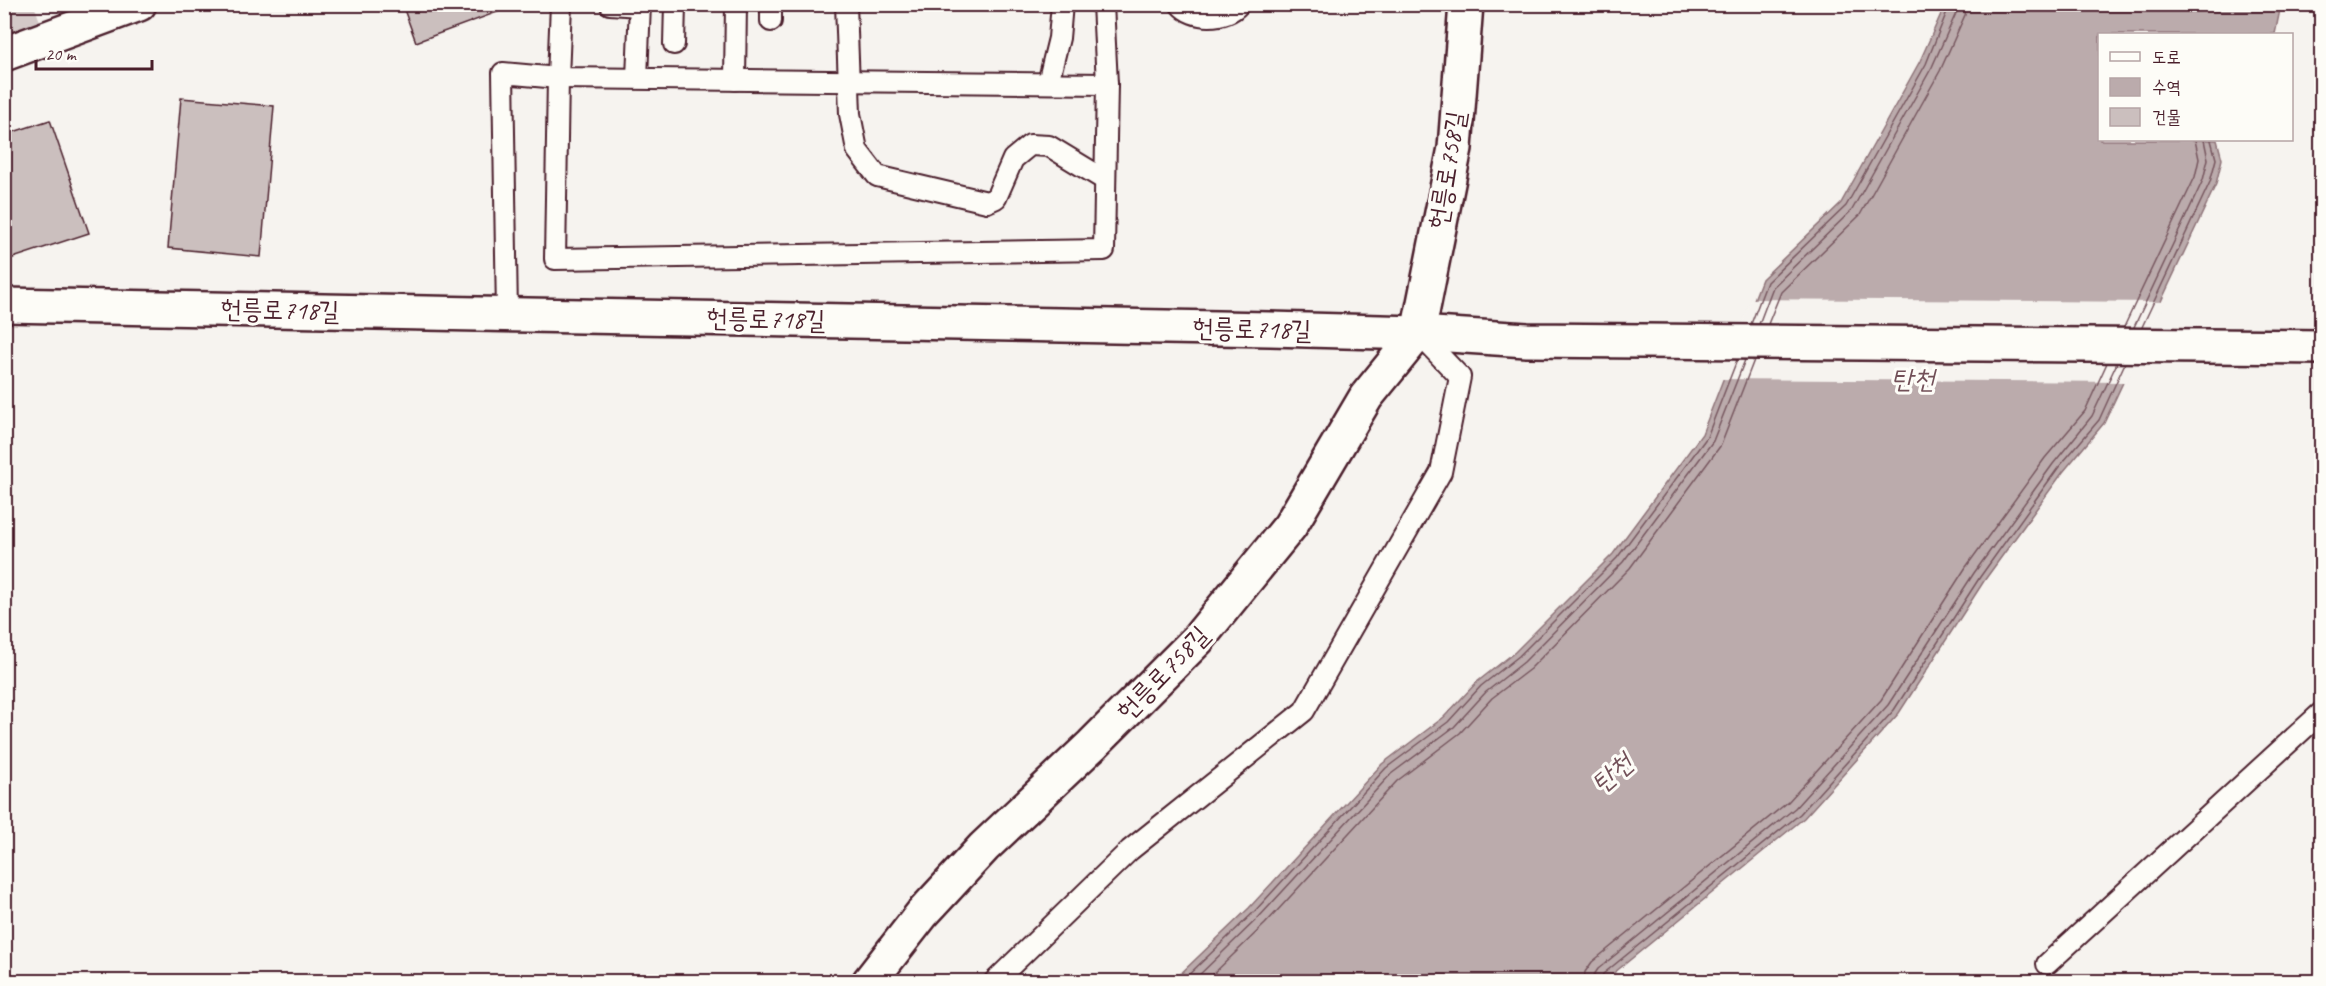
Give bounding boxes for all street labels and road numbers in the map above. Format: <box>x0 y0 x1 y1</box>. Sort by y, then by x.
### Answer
street label: 헌릉로758길 <box>1421 109 1473 231</box>
street label: 헌릉로718길 <box>220 292 340 328</box>
street label: 헌릉로718길 <box>706 301 826 337</box>
street label: 헌릉로718길 <box>1192 311 1312 347</box>
street label: 헌릉로758길 <box>1110 619 1216 727</box>

